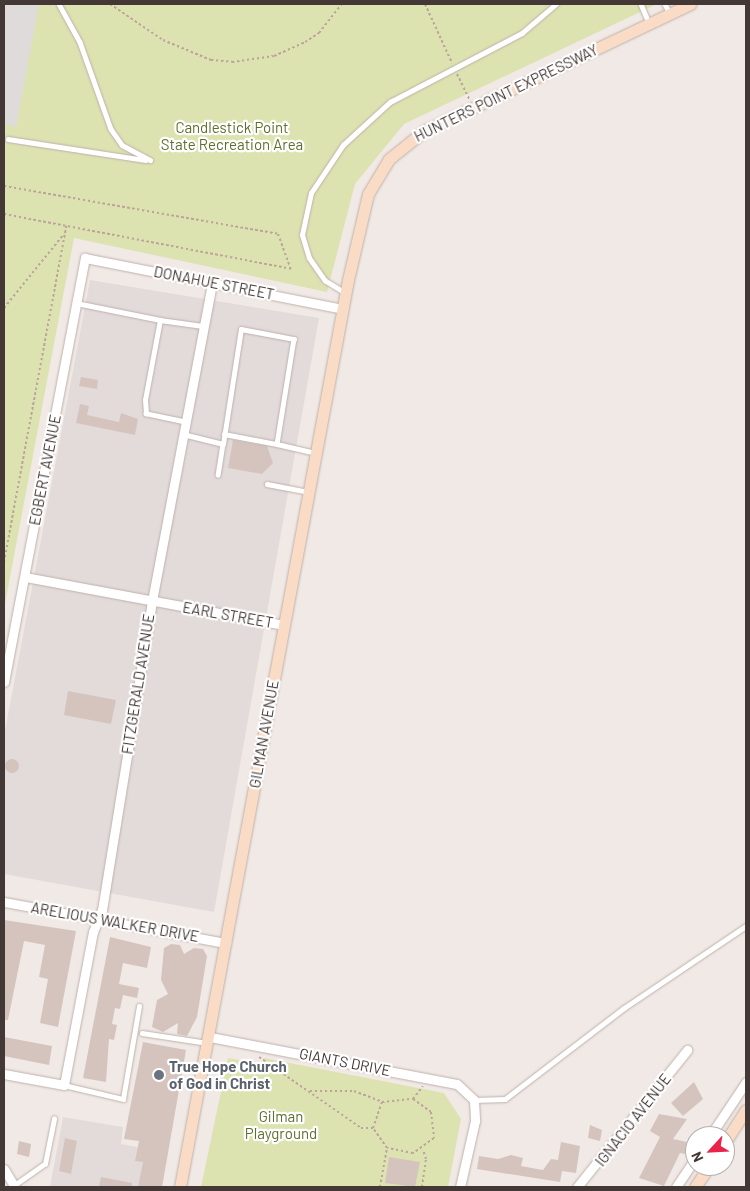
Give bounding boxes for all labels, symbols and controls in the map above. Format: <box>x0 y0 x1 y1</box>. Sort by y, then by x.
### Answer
street label: HUNTERS POINT EXPRESSWAY <box>411 40 601 146</box>
park label: Candlestick Point State Recreation Area <box>161 118 303 153</box>
street label: DONAHUE STREET <box>152 263 276 303</box>
street label: EGBERT AVENUE <box>25 413 65 527</box>
street label: EARL STREET <box>181 598 275 632</box>
street label: FITZGERALD AVENUE <box>118 612 158 756</box>
street label: GILMAN AVENUE <box>246 678 282 790</box>
street label: ARELIOUS WALKER DRIVE <box>30 898 200 946</box>
street label: GIANTS DRIVE <box>298 1044 392 1080</box>
place label: True Hope Church of God in Christ <box>169 1057 287 1092</box>
marker: True Hope Church of God in Christ <box>153 1069 165 1081</box>
street label: IGNACIO AVENUE <box>591 1070 675 1170</box>
park label: Gilman Playground <box>245 1107 317 1142</box>
north arrow <box>685 1126 735 1176</box>
text: N <box>687 1149 707 1165</box>

